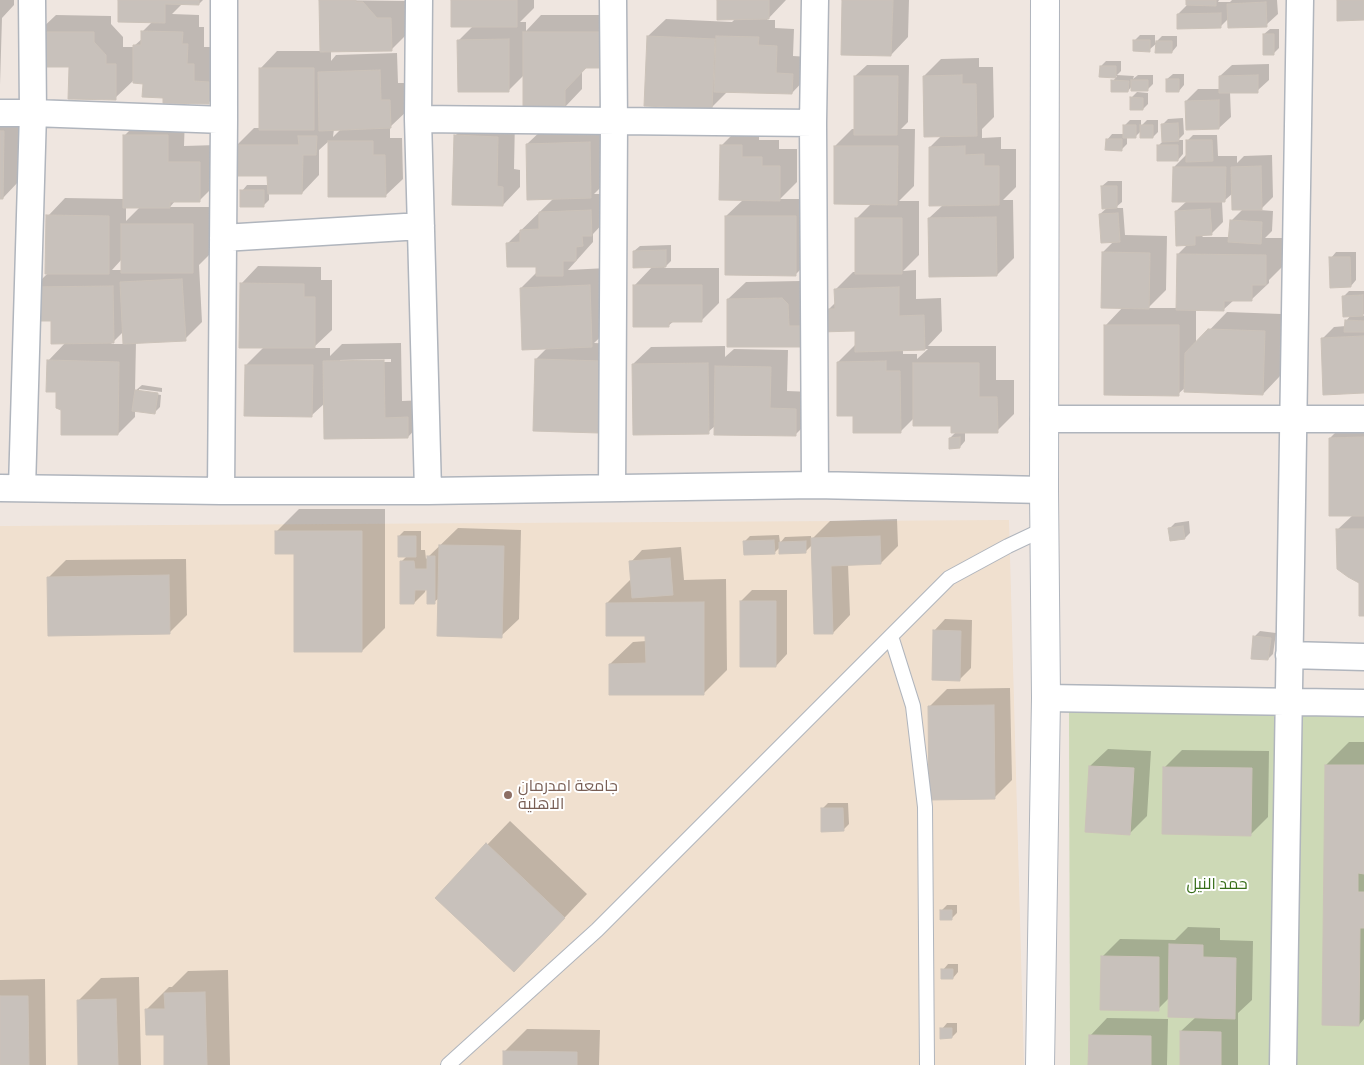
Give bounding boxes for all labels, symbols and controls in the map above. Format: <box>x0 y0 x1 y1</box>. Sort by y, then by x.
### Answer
place label: جامعة امدرمان الاهلية <box>518 776 618 814</box>
marker: جامعة امدرمان الاهلية <box>502 789 514 801</box>
park label: حمد النيل <box>1186 874 1248 894</box>

